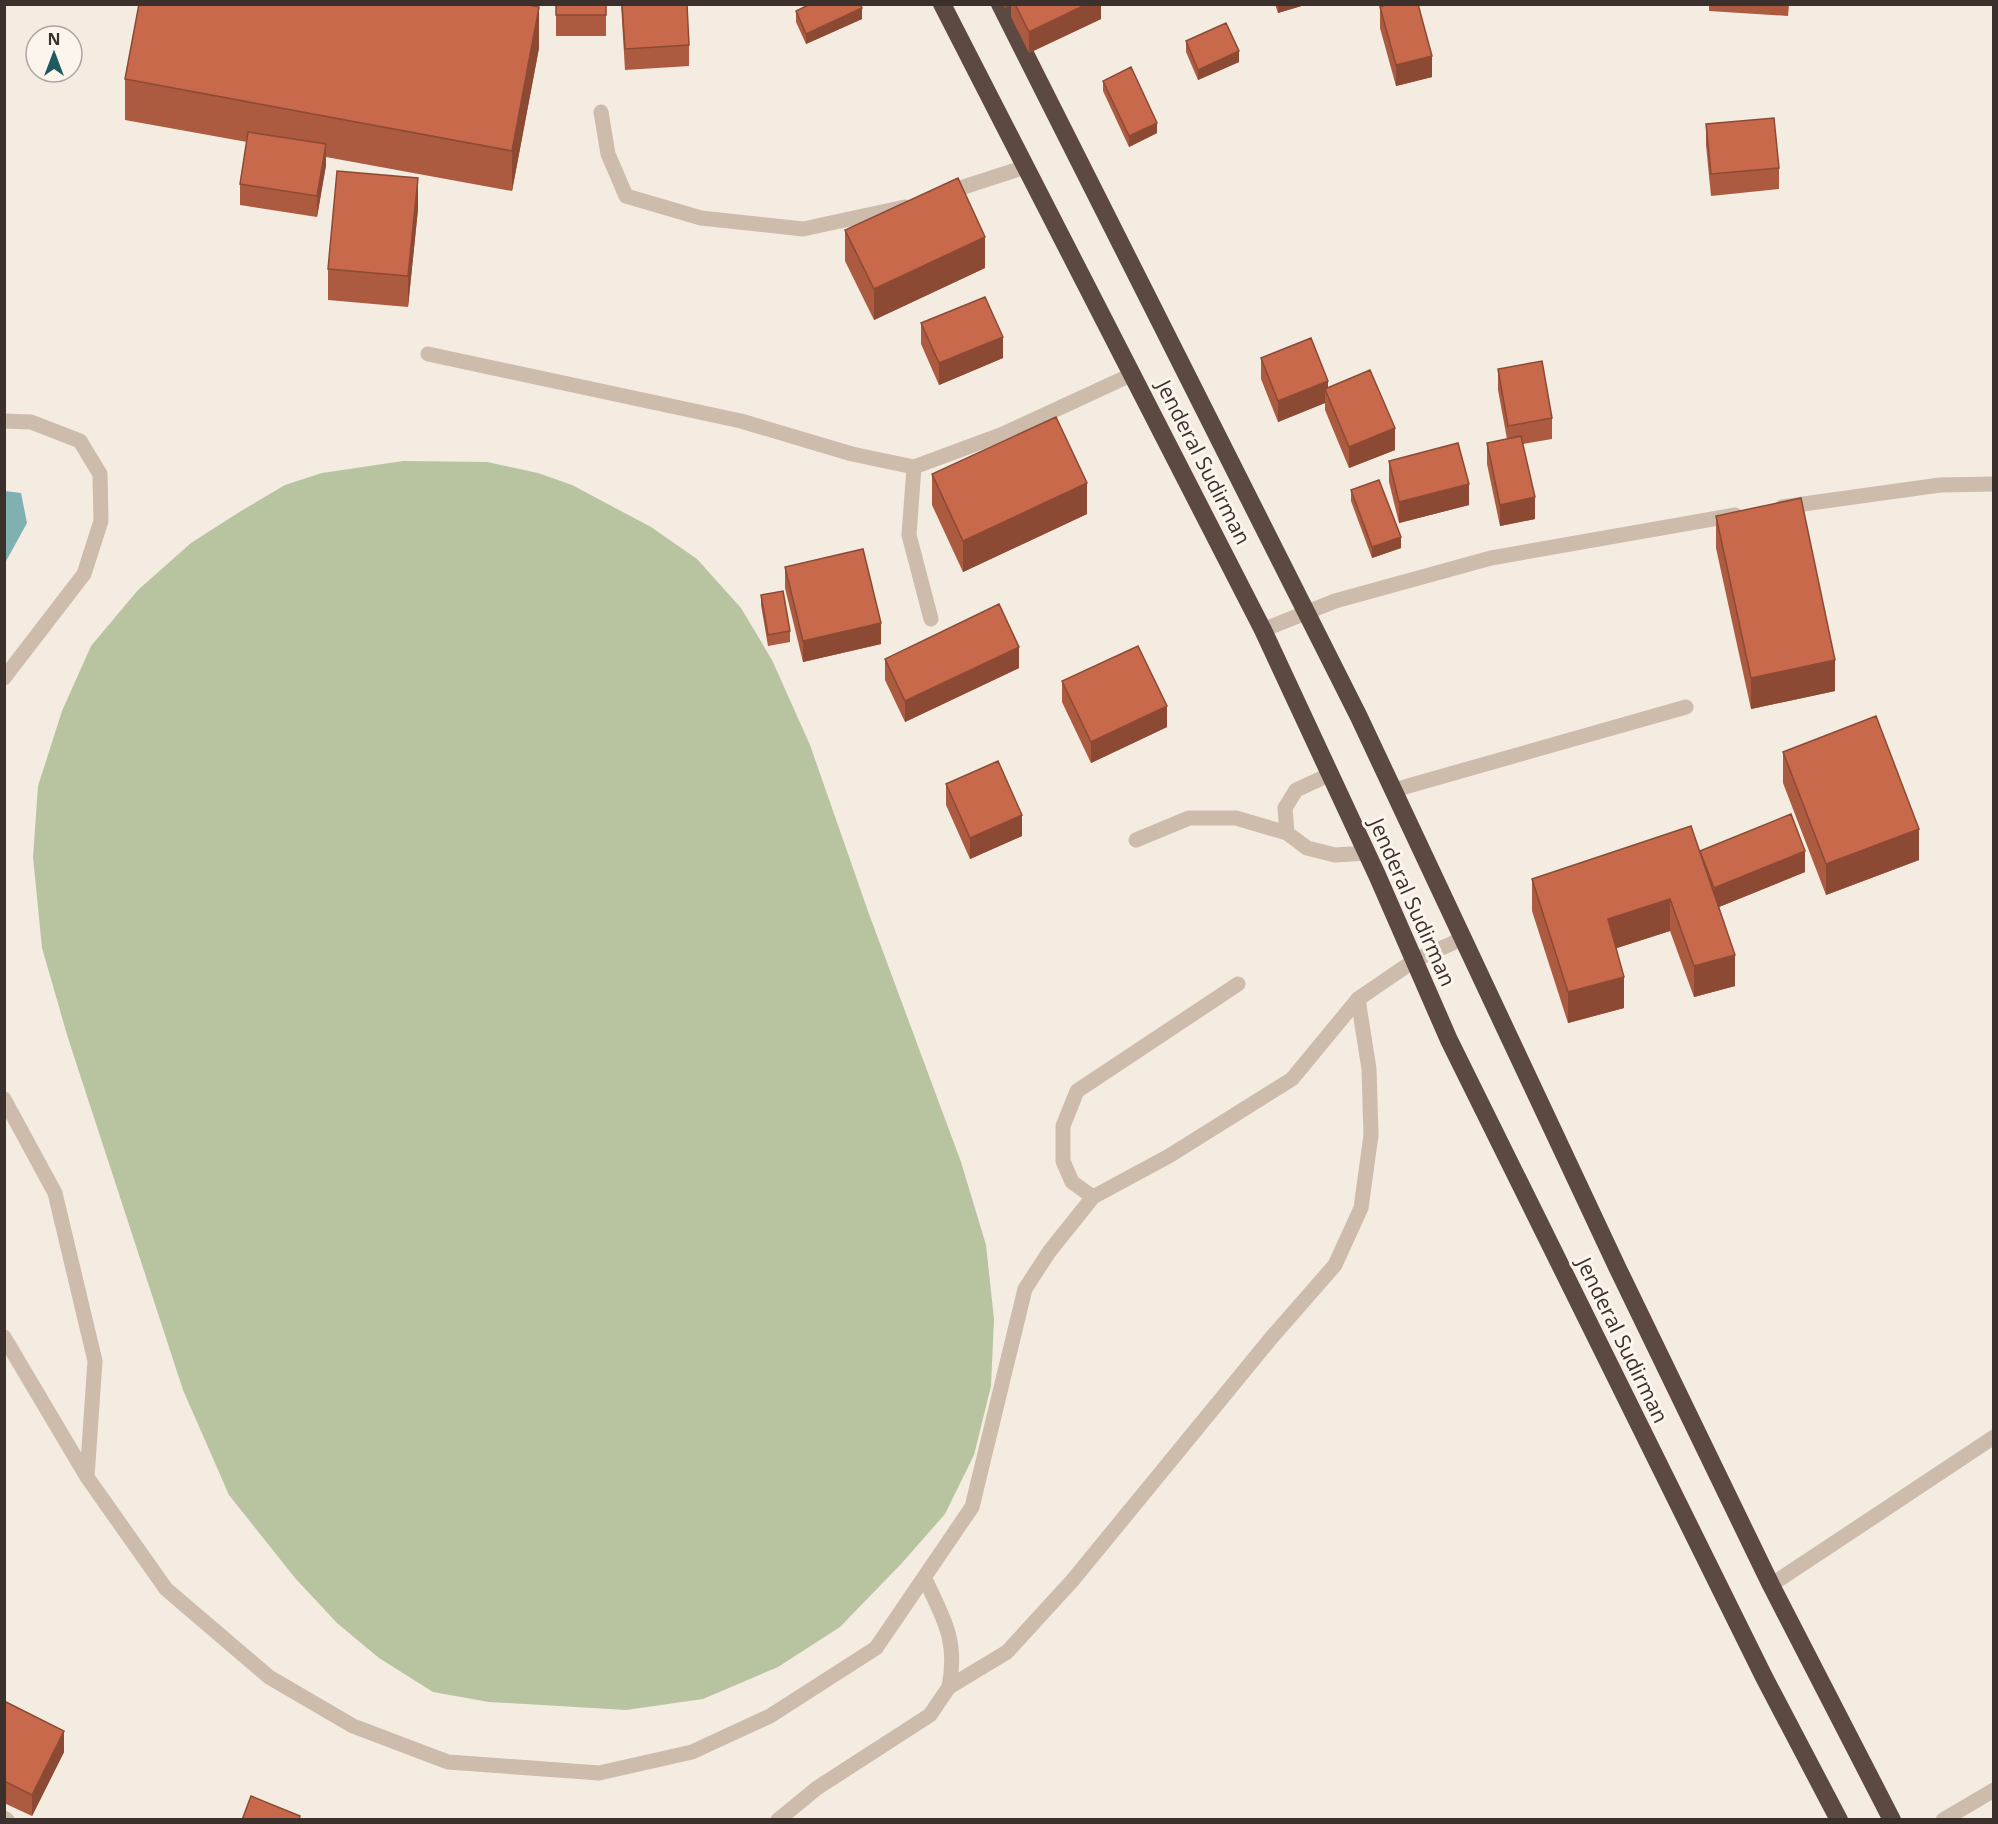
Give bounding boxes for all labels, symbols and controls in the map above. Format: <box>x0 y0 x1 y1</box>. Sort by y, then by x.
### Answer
north arrow <box>24 24 84 84</box>
text: N <box>47 28 61 50</box>
street label: Jenderal Sudirman <box>1150 373 1258 549</box>
street label: Jenderal Sudirman <box>1363 812 1463 990</box>
street label: Jenderal Sudirman <box>1570 1251 1675 1428</box>

